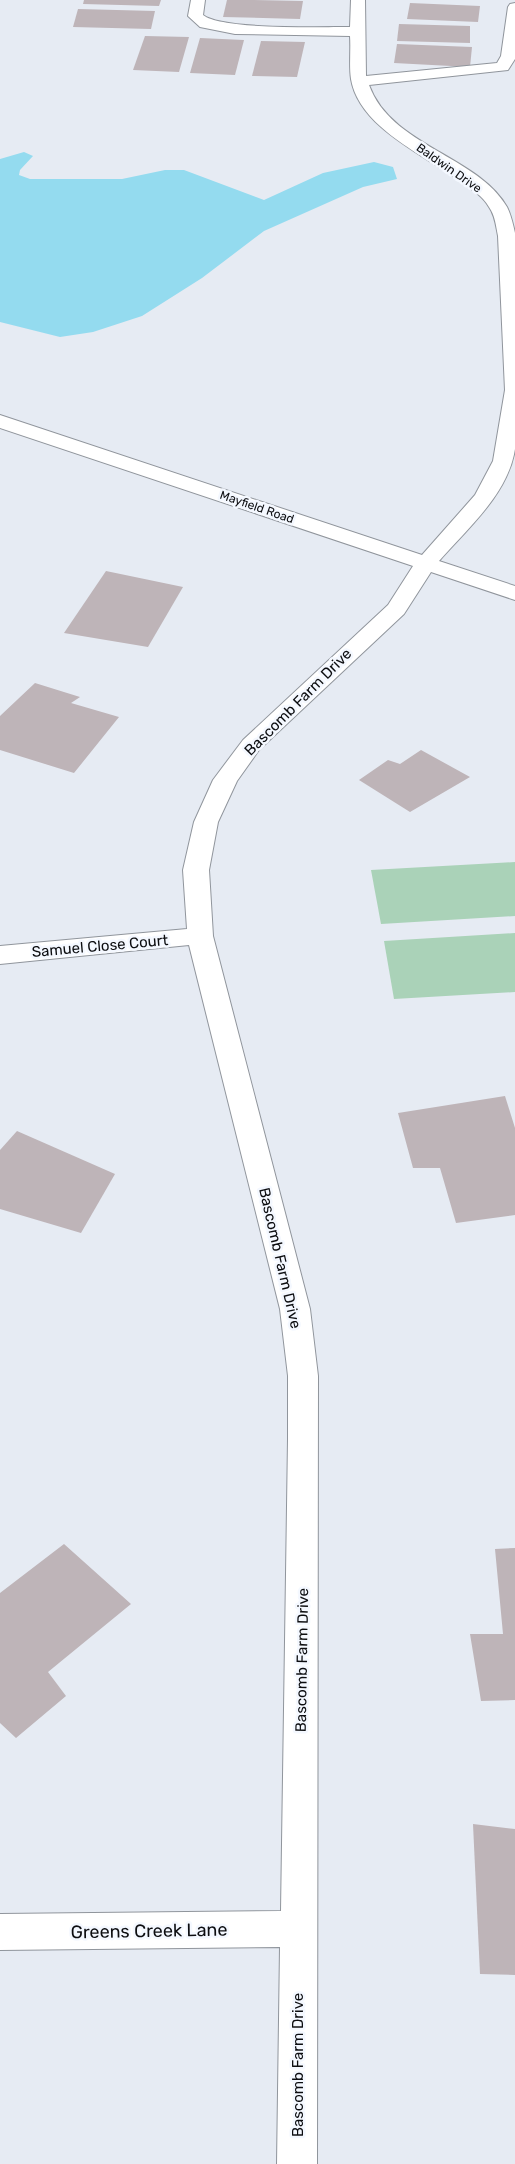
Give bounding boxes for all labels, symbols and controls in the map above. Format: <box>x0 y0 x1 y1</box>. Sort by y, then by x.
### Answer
street label: Baldwin Drive <box>414 140 484 196</box>
street label: Mayfield Road <box>218 488 296 526</box>
street label: Bascomb Farm Drive <box>241 645 355 759</box>
street label: Samuel Close Court <box>31 931 169 961</box>
street label: Bascomb Farm Drive <box>255 1186 305 1330</box>
street label: Bascomb Farm Drive <box>292 1588 312 1732</box>
street label: Greens Creek Lane <box>70 1919 228 1943</box>
street label: Bascomb Farm Drive <box>289 1993 307 2137</box>

